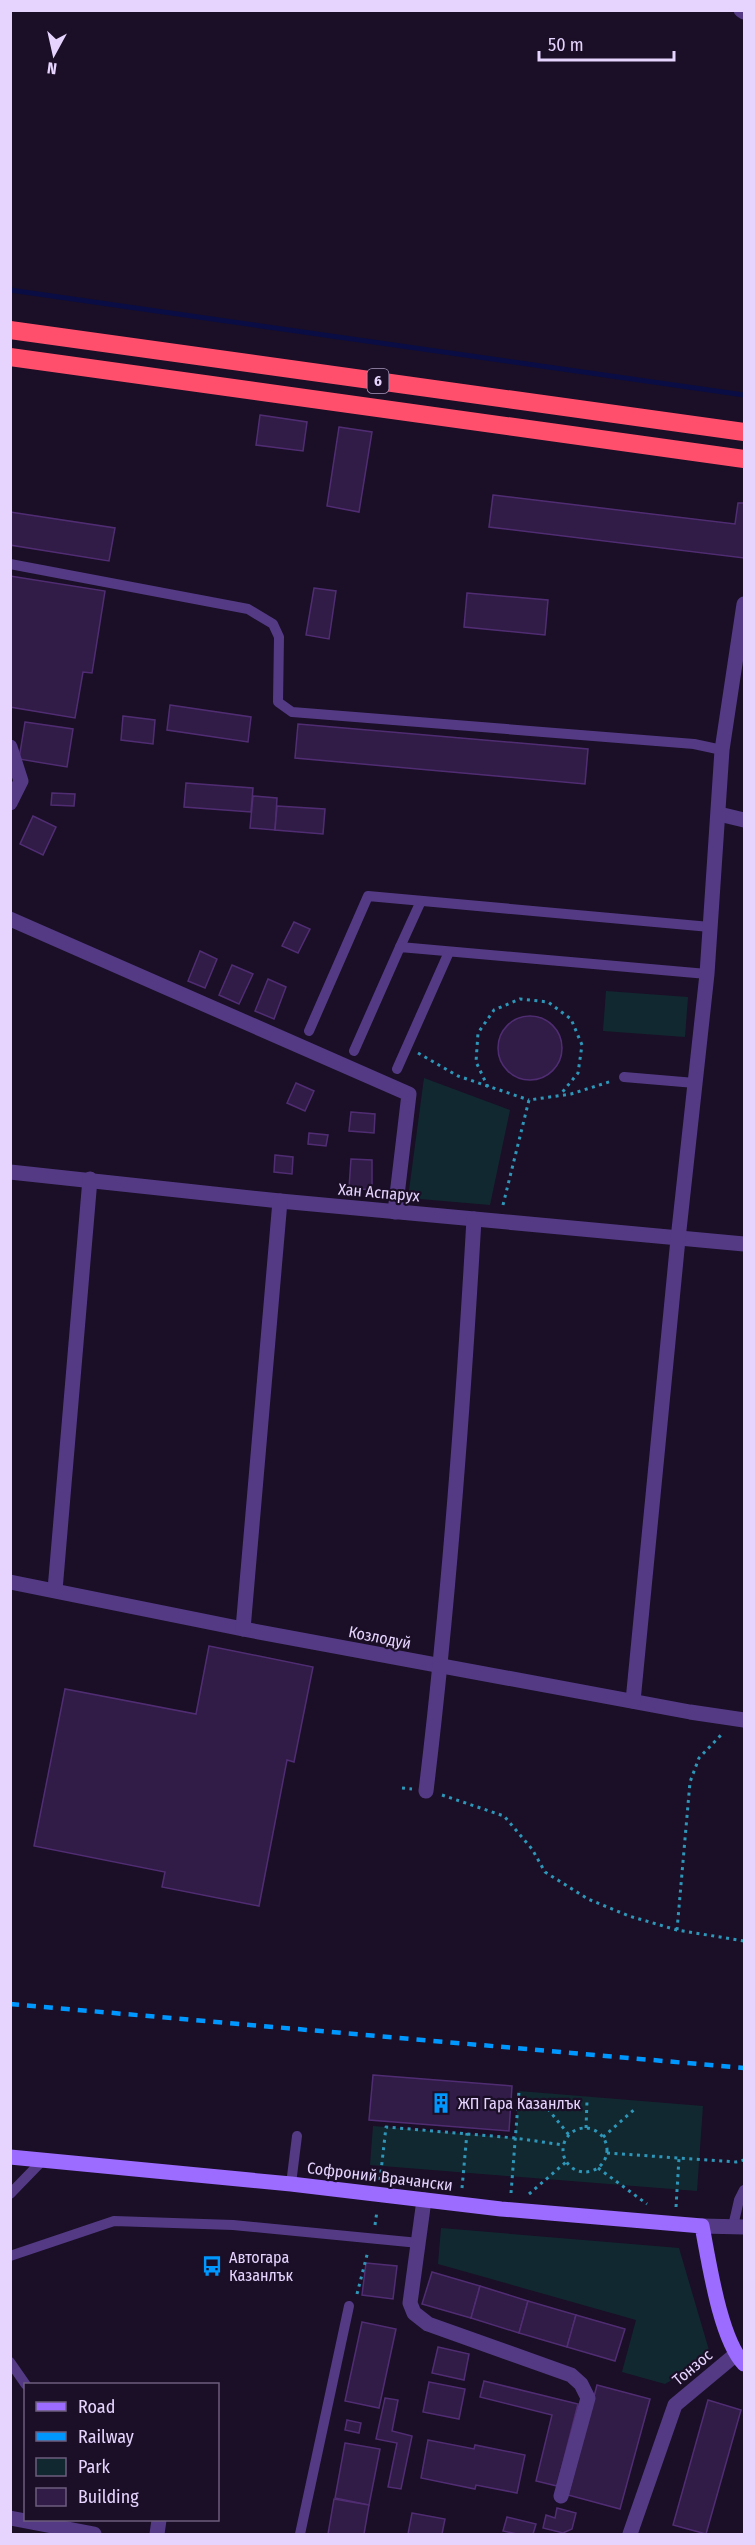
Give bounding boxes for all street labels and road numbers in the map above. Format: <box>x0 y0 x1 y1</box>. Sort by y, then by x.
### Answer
road number: 6 <box>368 369 388 393</box>
street label: Хан Аспарух <box>337 1179 421 1206</box>
street label: Козлодуй <box>347 1622 413 1653</box>
street label: Софроний Врачански <box>306 2158 454 2195</box>
street label: Тонзос <box>669 2345 716 2389</box>

